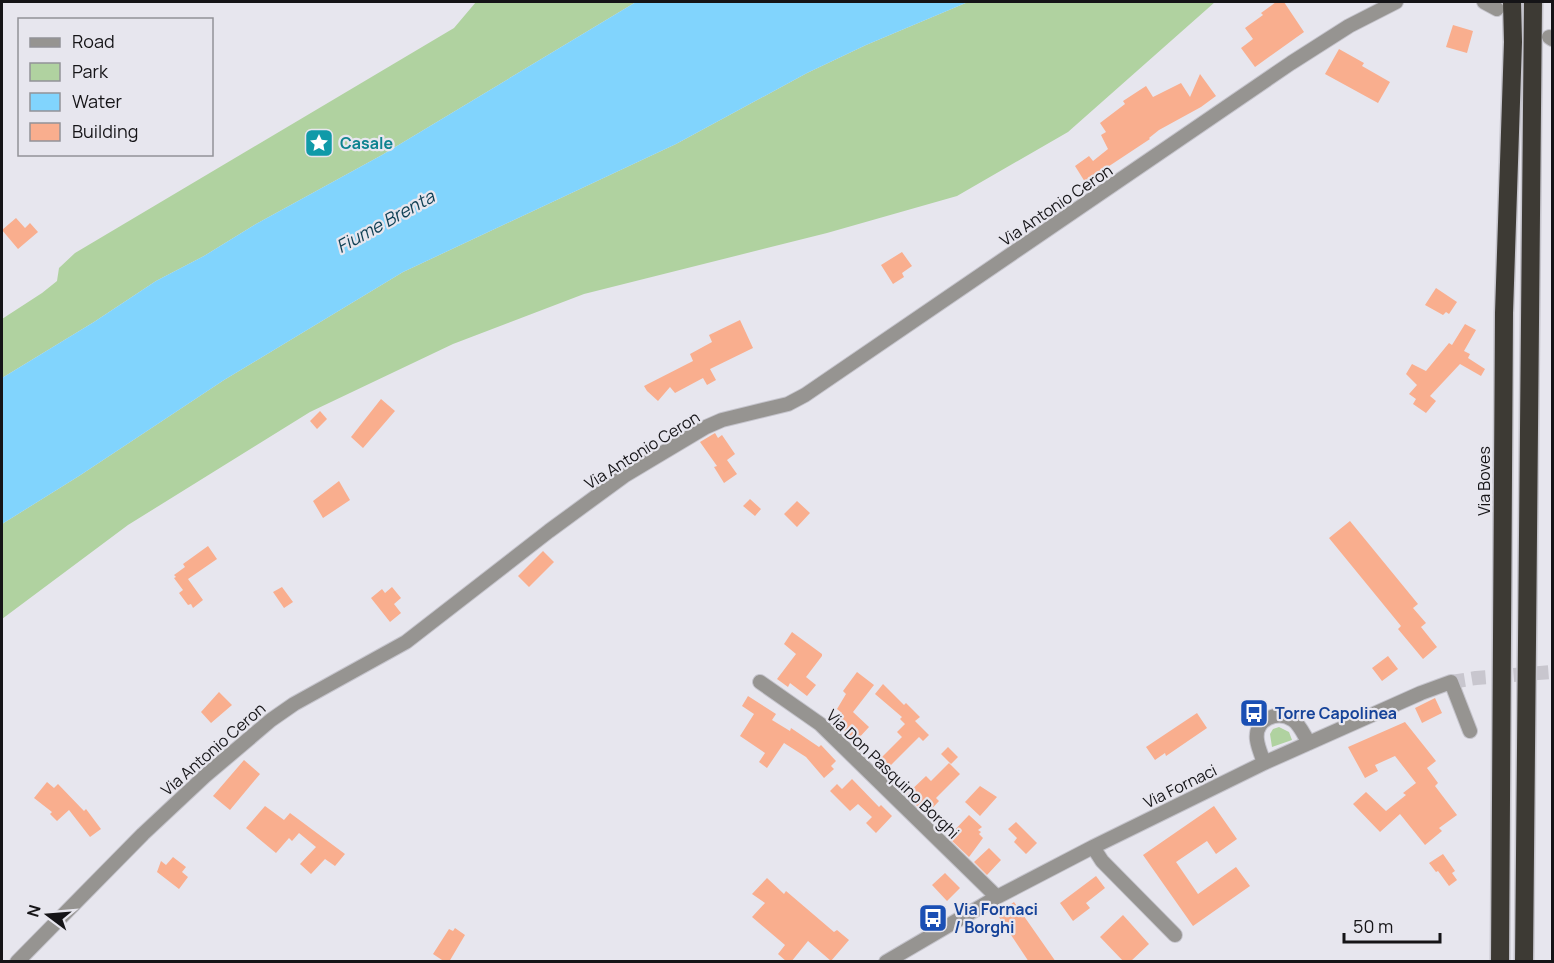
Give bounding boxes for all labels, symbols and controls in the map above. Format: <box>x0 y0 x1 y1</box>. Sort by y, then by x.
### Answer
legend <box>18 18 213 156</box>
text: Road <box>72 29 115 53</box>
text: Park <box>72 59 109 83</box>
text: Water <box>72 89 122 113</box>
text: Building <box>72 119 138 143</box>
place icon: Casale <box>303 127 335 159</box>
place label: Casale <box>340 132 393 154</box>
street label: Via Antonio Ceron <box>995 159 1117 251</box>
water label: Fiume Brenta <box>332 184 439 258</box>
street label: Via Antonio Ceron <box>580 406 704 494</box>
street label: Via Boves <box>1473 446 1495 516</box>
bus stop icon: Torre Capolinea <box>1238 697 1270 729</box>
street label: Via Antonio Ceron <box>156 698 270 800</box>
place label: Torre Capolinea <box>1275 702 1397 724</box>
street label: Via Don Pasquino Borghi <box>822 705 964 843</box>
street label: Via Fornaci <box>1140 759 1220 813</box>
north arrow <box>18 885 78 945</box>
place label: Via Fornaci / Borghi <box>954 898 1038 938</box>
text: N <box>21 902 46 919</box>
bus stop icon: Via Fornaci / Borghi <box>917 902 949 934</box>
scale bar <box>1344 906 1440 944</box>
text: 50 m <box>1353 914 1393 938</box>

